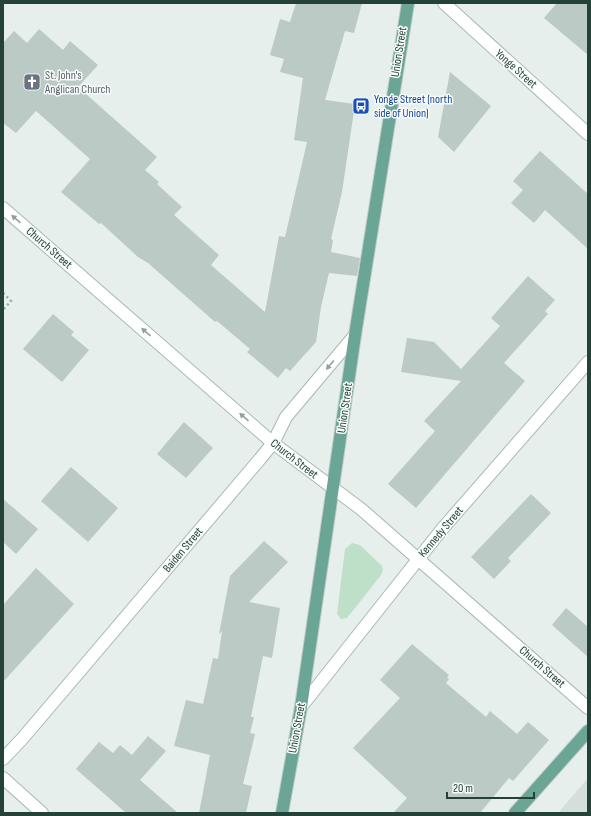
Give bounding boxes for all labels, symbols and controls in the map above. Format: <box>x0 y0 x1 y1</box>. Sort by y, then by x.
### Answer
street label: Union Street <box>388 25 410 78</box>
street label: Yonge Street <box>492 46 540 92</box>
place label: St. John's Anglican Church <box>44 68 110 97</box>
church icon: St. John's Anglican Church <box>22 72 42 92</box>
place label: Yonge Street (north side of Union) <box>374 92 452 121</box>
bus stop icon: Yonge Street (north side of Union) <box>351 96 371 116</box>
one-way arrow <box>11 215 21 224</box>
street label: Church Street <box>23 224 75 272</box>
one-way arrow <box>141 327 151 337</box>
one-way arrow <box>326 360 335 370</box>
street label: Union Street <box>334 382 356 434</box>
one-way arrow <box>239 413 249 422</box>
street label: Church Street <box>267 436 321 482</box>
street label: Kennedy Street <box>415 503 467 561</box>
street label: Baiden Street <box>160 524 206 576</box>
street label: Church Street <box>516 643 568 691</box>
street label: Union Street <box>285 701 309 754</box>
scale bar <box>447 774 534 800</box>
text: 20 m <box>453 781 473 796</box>

